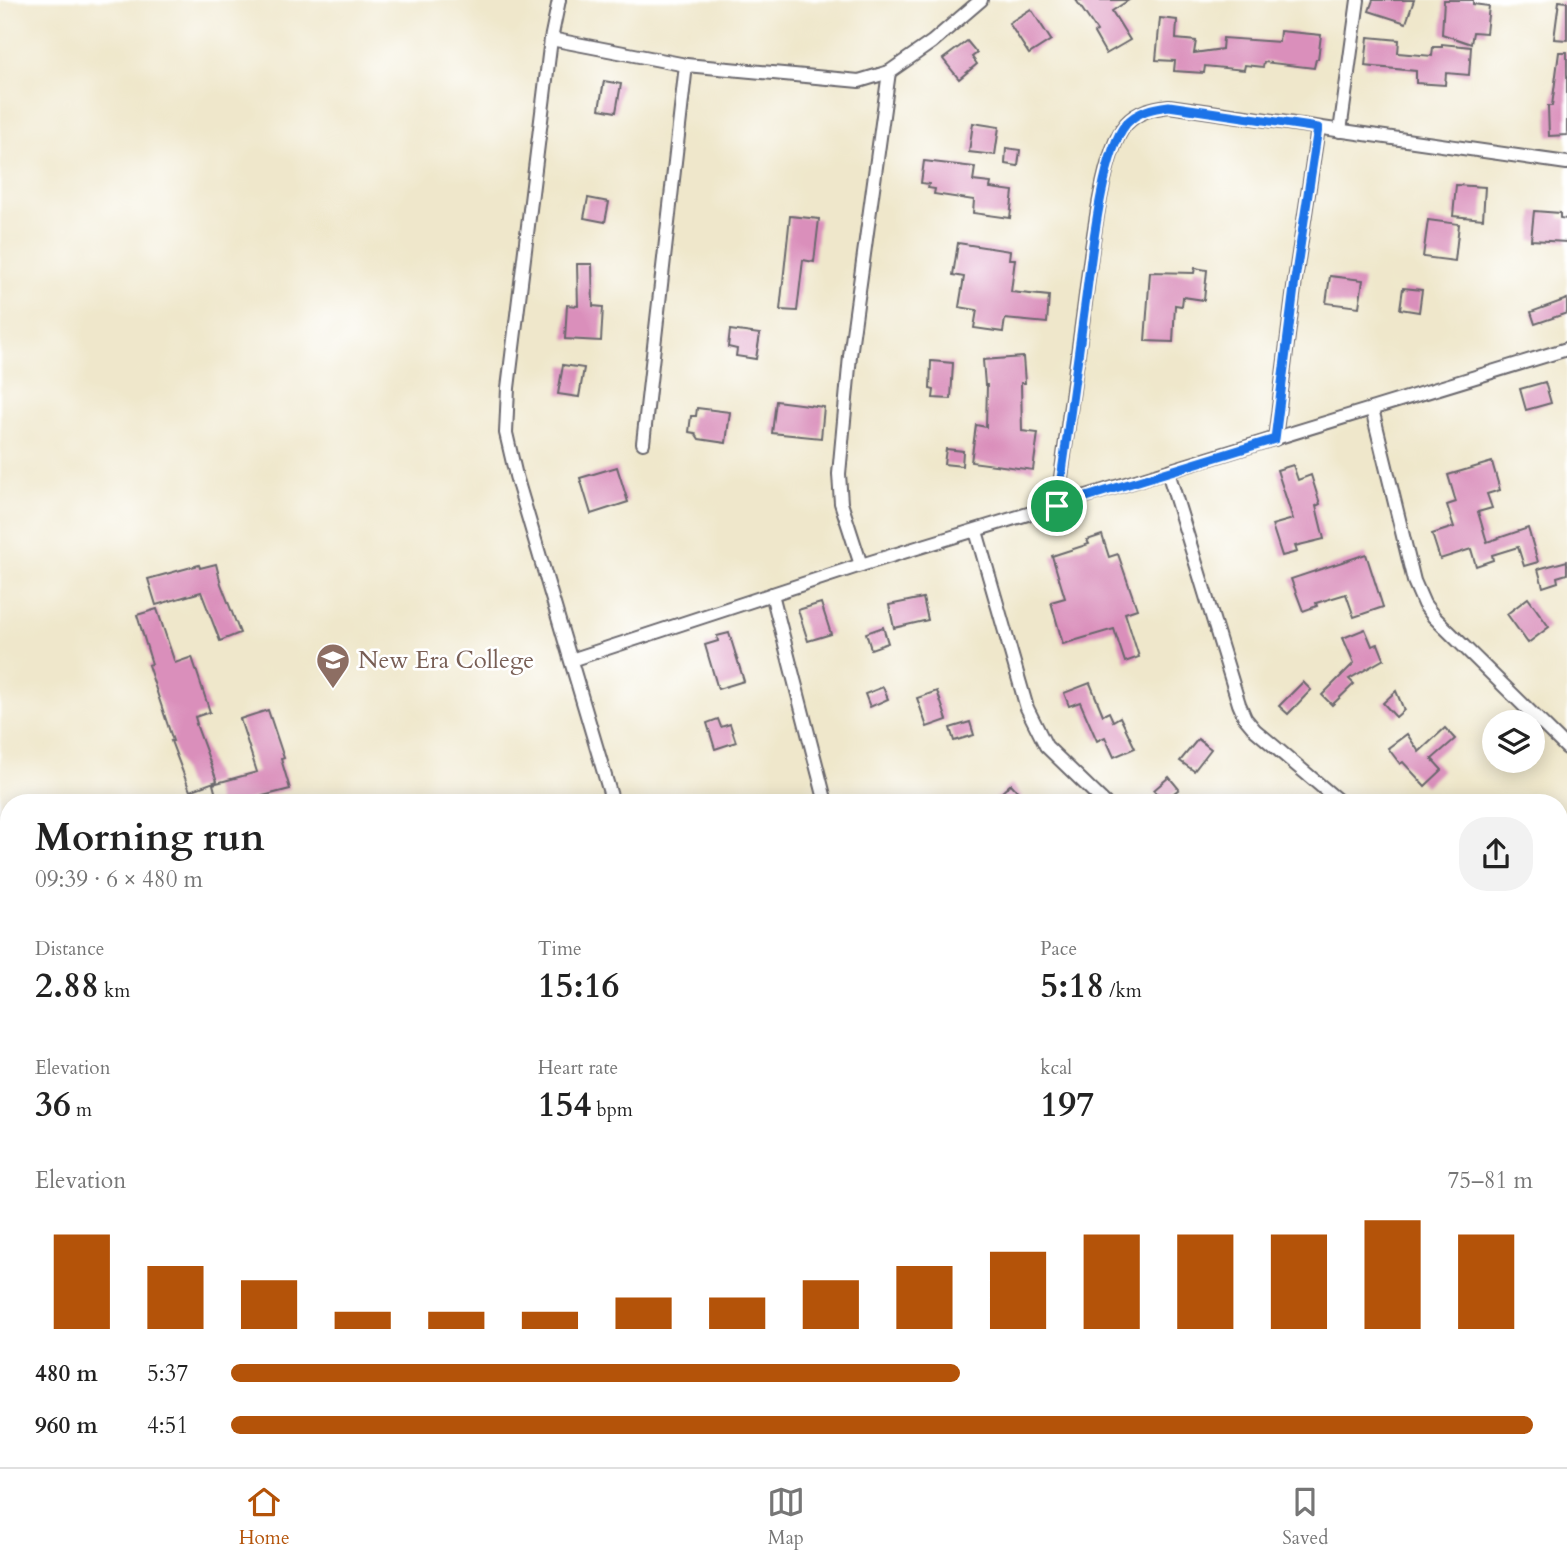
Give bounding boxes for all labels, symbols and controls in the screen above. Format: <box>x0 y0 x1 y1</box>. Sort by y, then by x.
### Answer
pin <box>1027 476 1087 536</box>
icon: arrive <box>1038 487 1076 525</box>
school or university icon: New Era College <box>314 641 352 690</box>
place label: New Era College <box>358 644 534 677</box>
map controls <box>1482 710 1545 773</box>
button: layers <box>1482 710 1545 773</box>
text: Morning run <box>35 812 265 864</box>
button: share <box>1459 817 1533 891</box>
text: 09:39 · 6 × 480 m <box>35 864 203 895</box>
text: Distance <box>35 936 104 962</box>
text: Time <box>538 936 582 962</box>
text: Pace <box>1040 936 1077 962</box>
text: 2.88 <box>35 962 99 1010</box>
text: 15:16 <box>538 962 620 1010</box>
text: 5:18 <box>1040 962 1104 1010</box>
text: km <box>99 978 130 1004</box>
text: /km <box>1104 978 1142 1004</box>
text: Elevation <box>35 1055 110 1081</box>
text: Heart rate <box>538 1055 618 1081</box>
text: kcal <box>1040 1055 1072 1081</box>
text: 36 <box>35 1081 71 1129</box>
text: 154 <box>538 1081 591 1129</box>
text: 197 <box>1040 1081 1094 1129</box>
text: m <box>71 1097 92 1123</box>
text: bpm <box>591 1097 633 1123</box>
text: Elevation <box>35 1165 126 1196</box>
text: 75–81 m <box>1448 1165 1533 1196</box>
text: 480 m <box>35 1358 98 1389</box>
text: 5:37 <box>147 1358 188 1389</box>
text: 960 m <box>35 1410 98 1441</box>
text: 4:51 <box>147 1410 188 1441</box>
tab: Home <box>239 1483 290 1551</box>
tab: Map <box>767 1483 805 1551</box>
tab: Saved <box>1282 1483 1328 1551</box>

